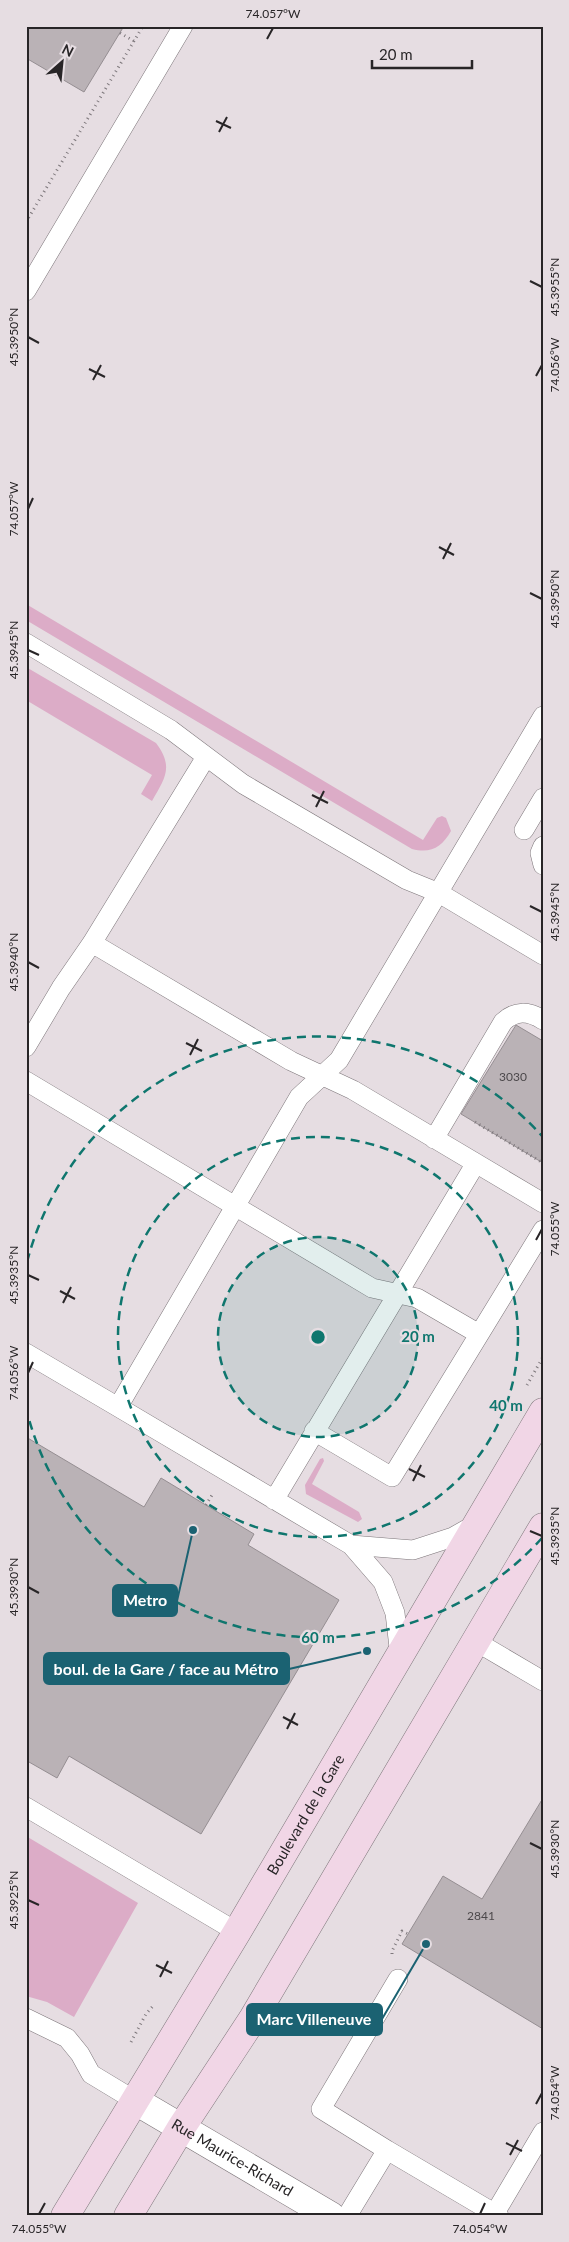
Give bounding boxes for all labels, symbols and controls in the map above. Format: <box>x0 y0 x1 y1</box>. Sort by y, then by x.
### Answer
text: 74.057°W <box>245 6 301 21</box>
north arrow <box>38 38 88 88</box>
scale bar <box>372 38 472 70</box>
text: N <box>59 40 77 60</box>
text: 20 m <box>379 45 413 63</box>
text: 45.3955°N <box>547 258 562 316</box>
text: 45.3950°N <box>6 308 21 366</box>
text: 74.056°W <box>547 337 562 393</box>
text: 74.057°W <box>6 481 21 537</box>
text: 45.3950°N <box>547 570 562 628</box>
text: 45.3945°N <box>6 621 21 679</box>
text: 45.3945°N <box>547 883 562 941</box>
text: 45.3940°N <box>6 933 21 991</box>
house number: 3030 <box>499 1069 527 1084</box>
text: 74.055°W <box>547 1201 562 1257</box>
text: 45.3935°N <box>6 1246 21 1304</box>
text: 20 m <box>401 1327 435 1345</box>
centre of rings <box>309 1328 327 1346</box>
text: 74.056°W <box>6 1345 21 1401</box>
text: 40 m <box>489 1396 523 1414</box>
text: 45.3935°N <box>547 1507 562 1565</box>
text: 45.3930°N <box>6 1558 21 1616</box>
callout: Metro <box>113 1585 177 1616</box>
text: Metro <box>123 1590 167 1609</box>
text: 60 m <box>301 1628 335 1646</box>
callout: boul. de la Gare / face au Métro <box>44 1653 289 1684</box>
text: boul. de la Gare / face au Métro <box>54 1659 278 1678</box>
street label: Boulevard de la Gare <box>263 1751 348 1878</box>
text: 45.3930°N <box>547 1820 562 1878</box>
text: 45.3925°N <box>6 1871 21 1929</box>
house number: 2841 <box>467 1908 495 1923</box>
callout: Marc Villeneuve <box>247 2004 382 2035</box>
text: Marc Villeneuve <box>257 2009 372 2028</box>
text: 74.054°W <box>547 2065 562 2121</box>
street label: Rue Maurice-Richard <box>169 2114 297 2200</box>
text: 74.055°W <box>11 2221 67 2236</box>
text: 74.054°W <box>452 2221 508 2236</box>

